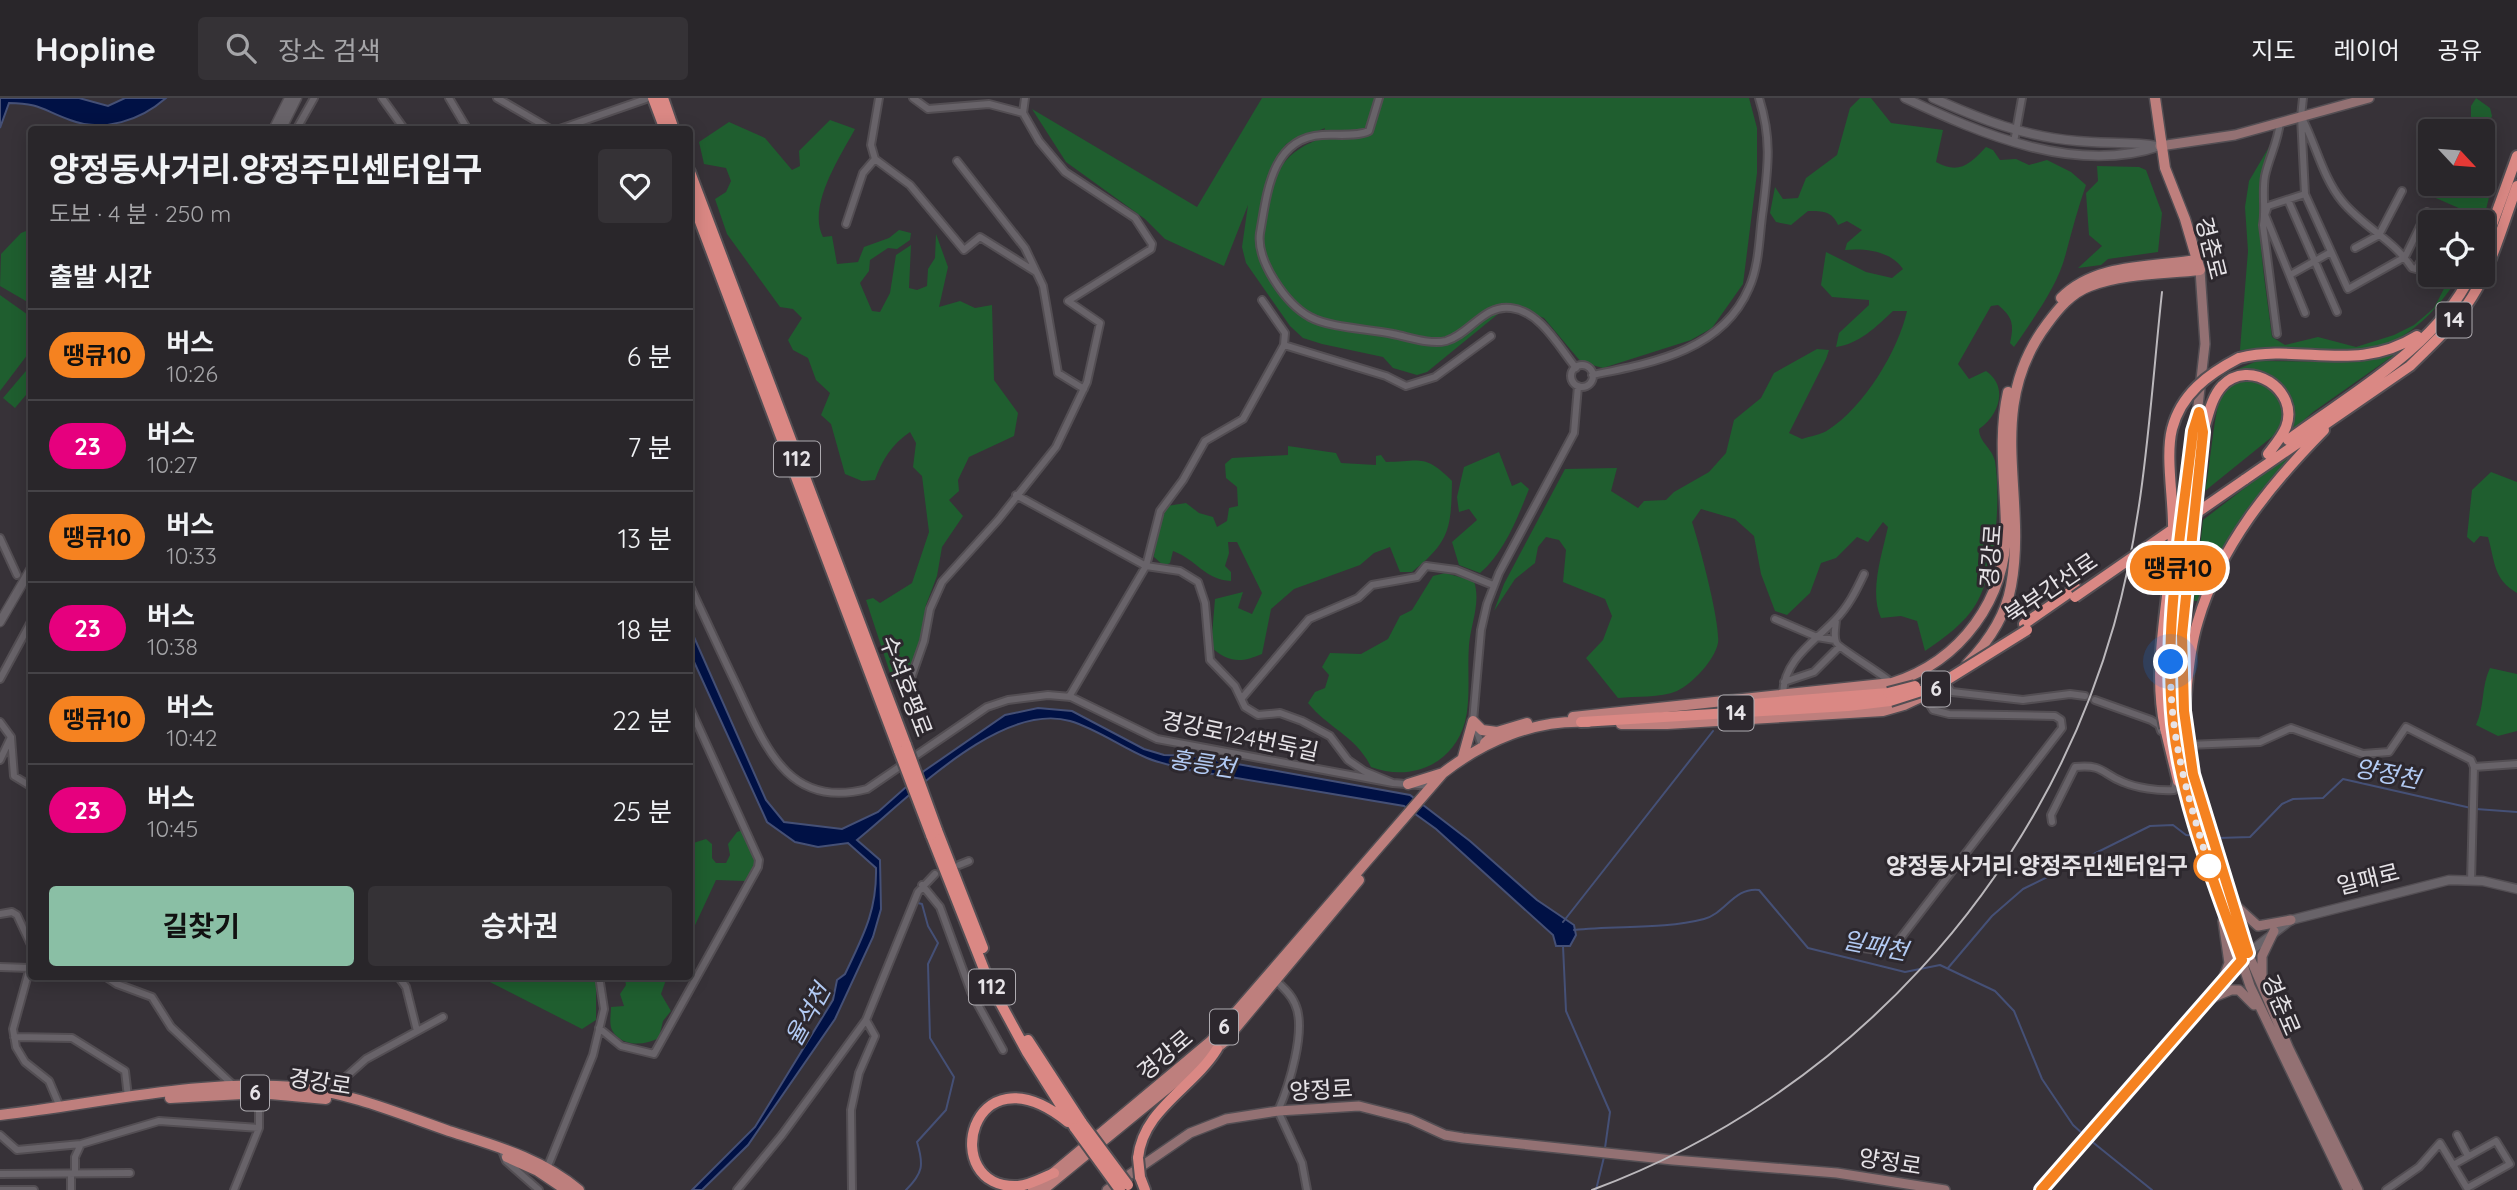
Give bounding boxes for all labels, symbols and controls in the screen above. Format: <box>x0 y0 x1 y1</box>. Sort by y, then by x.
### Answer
search box <box>198 17 688 80</box>
text: Hopline <box>35 28 156 69</box>
icon: search <box>222 29 260 67</box>
text: 장소 검색 <box>278 34 381 67</box>
text: 지도 <box>2251 35 2296 65</box>
text: 레이어 <box>2334 35 2400 65</box>
text: 공유 <box>2438 35 2482 65</box>
north arrow <box>2418 119 2496 196</box>
map controls <box>2418 119 2495 287</box>
text: 양정동사거리.양정주민센터입구 <box>49 148 482 189</box>
button: heart <box>598 149 672 223</box>
text: 도보 · 4 분 · 250 m <box>49 199 231 228</box>
button: locate <box>2418 210 2495 287</box>
street label: 경춘로 <box>2190 214 2233 282</box>
text: 출발 시간 <box>49 260 152 293</box>
road number: 14 <box>2436 302 2472 338</box>
text: 버스 <box>166 326 214 359</box>
text: 땡큐10 <box>63 340 131 370</box>
text: 6 분 <box>627 340 672 373</box>
text: 10:26 <box>166 359 218 388</box>
text: 버스 <box>147 417 195 450</box>
text: 23 <box>74 431 101 461</box>
text: 7 분 <box>628 431 672 464</box>
road number: 112 <box>774 442 820 476</box>
text: 10:27 <box>147 450 198 479</box>
text: 버스 <box>166 508 214 541</box>
text: 땡큐10 <box>63 522 131 552</box>
text: 13 분 <box>618 522 672 555</box>
street label: 경강로 <box>1974 523 2007 589</box>
text: 10:33 <box>166 541 217 570</box>
line badge: 땡큐10 <box>2129 545 2227 591</box>
street label: 북부간선로 <box>1999 546 2103 629</box>
text: 땡큐10 <box>2144 553 2212 583</box>
text: 버스 <box>147 599 195 632</box>
text: 23 <box>74 613 101 643</box>
text: 18 분 <box>617 613 672 646</box>
street label: 수석호평로 <box>874 631 939 740</box>
text: 10:38 <box>147 632 198 661</box>
your location <box>2153 644 2188 679</box>
road number: 6 <box>1922 672 1950 706</box>
text: 버스 <box>166 690 214 723</box>
road number: 14 <box>1718 696 1754 730</box>
text: 땡큐10 <box>63 704 131 734</box>
text: 22 분 <box>612 704 672 737</box>
street label: 경강로124번둑길 <box>1159 705 1321 766</box>
text: 10:42 <box>166 723 218 752</box>
water label: 홍릉천 <box>1167 743 1240 783</box>
water label: 양정천 <box>2352 752 2425 795</box>
text: 버스 <box>147 781 195 814</box>
text: 23 <box>74 795 101 825</box>
text: 25 분 <box>612 795 672 828</box>
text: 10:45 <box>147 814 198 843</box>
place label: 양정동사거리.양정주민센터입구 <box>1886 851 2188 880</box>
marker: 양정동사거리.양정주민센터입구 <box>2194 851 2224 881</box>
street label: 일패로 <box>2334 857 2402 900</box>
button: 길찾기 <box>49 886 354 966</box>
button: 승차권 <box>368 886 672 966</box>
water label: 일패천 <box>1840 924 1913 967</box>
road number: 112 <box>969 970 1015 1004</box>
street label: 경춘로 <box>2256 970 2307 1040</box>
water label: 율석천 <box>778 976 838 1051</box>
road number: 6 <box>1210 1010 1238 1044</box>
street label: 경강로 <box>1131 1023 1198 1086</box>
street label: 경강로 <box>286 1062 354 1101</box>
street label: 양정로 <box>1289 1073 1353 1106</box>
road number: 6 <box>241 1076 269 1110</box>
street label: 양정로 <box>1856 1142 1924 1181</box>

